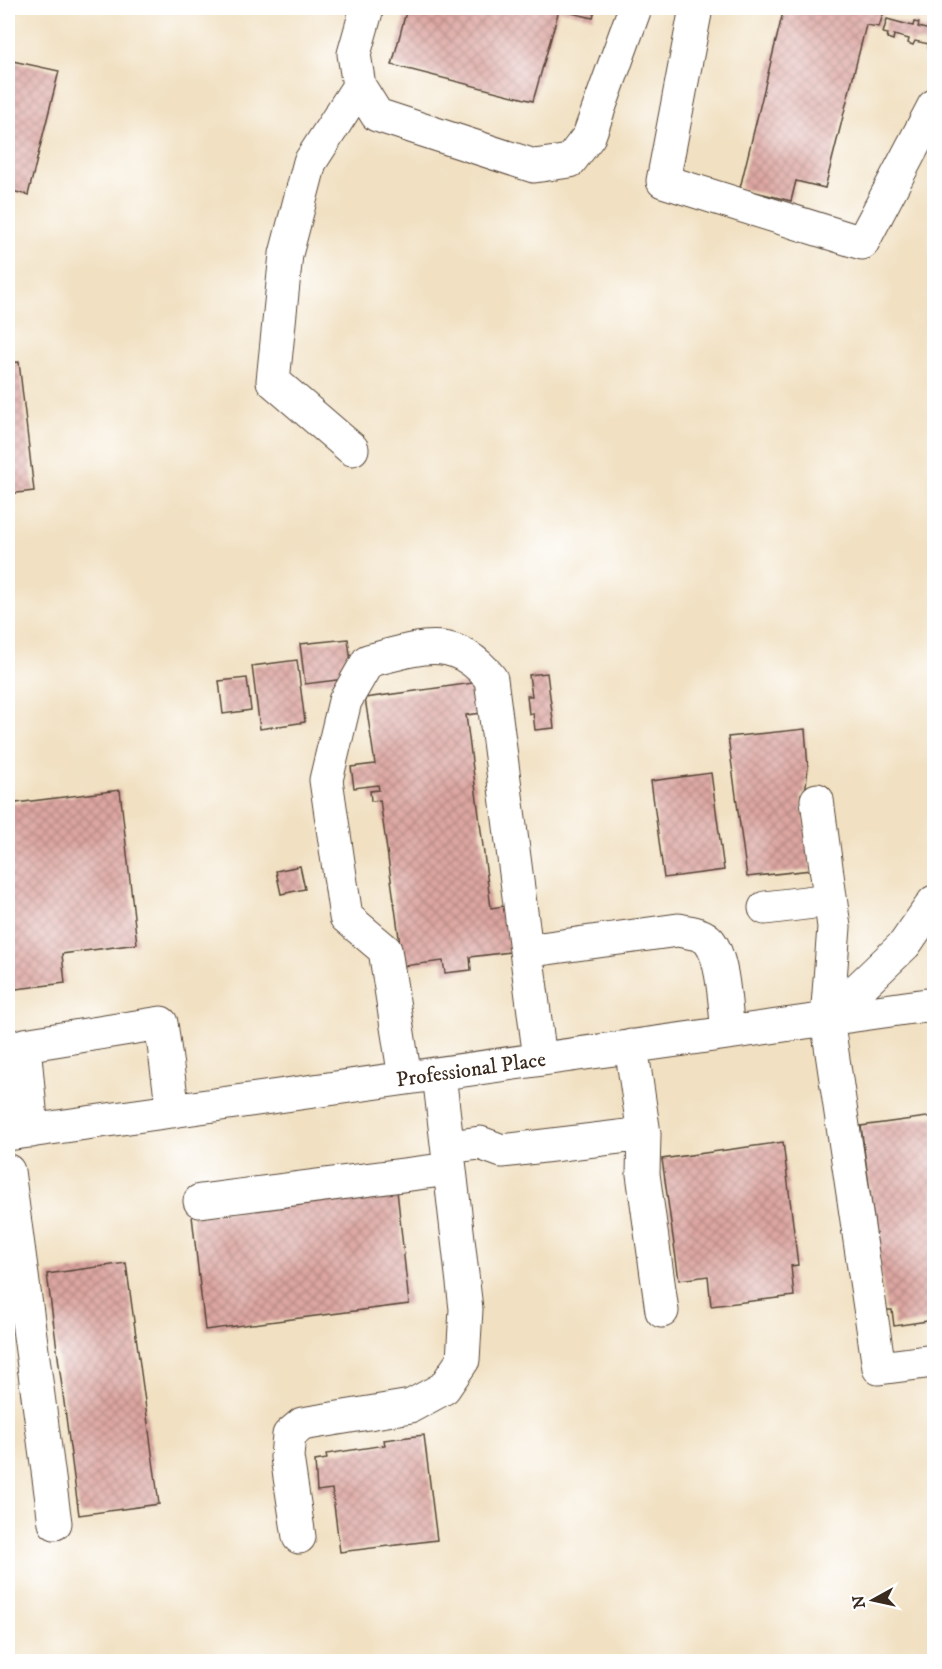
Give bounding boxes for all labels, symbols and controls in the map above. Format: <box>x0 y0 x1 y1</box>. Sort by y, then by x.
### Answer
street label: Professional Place <box>395 1047 548 1093</box>
north arrow <box>843 1570 903 1630</box>
text: N <box>848 1594 870 1610</box>

